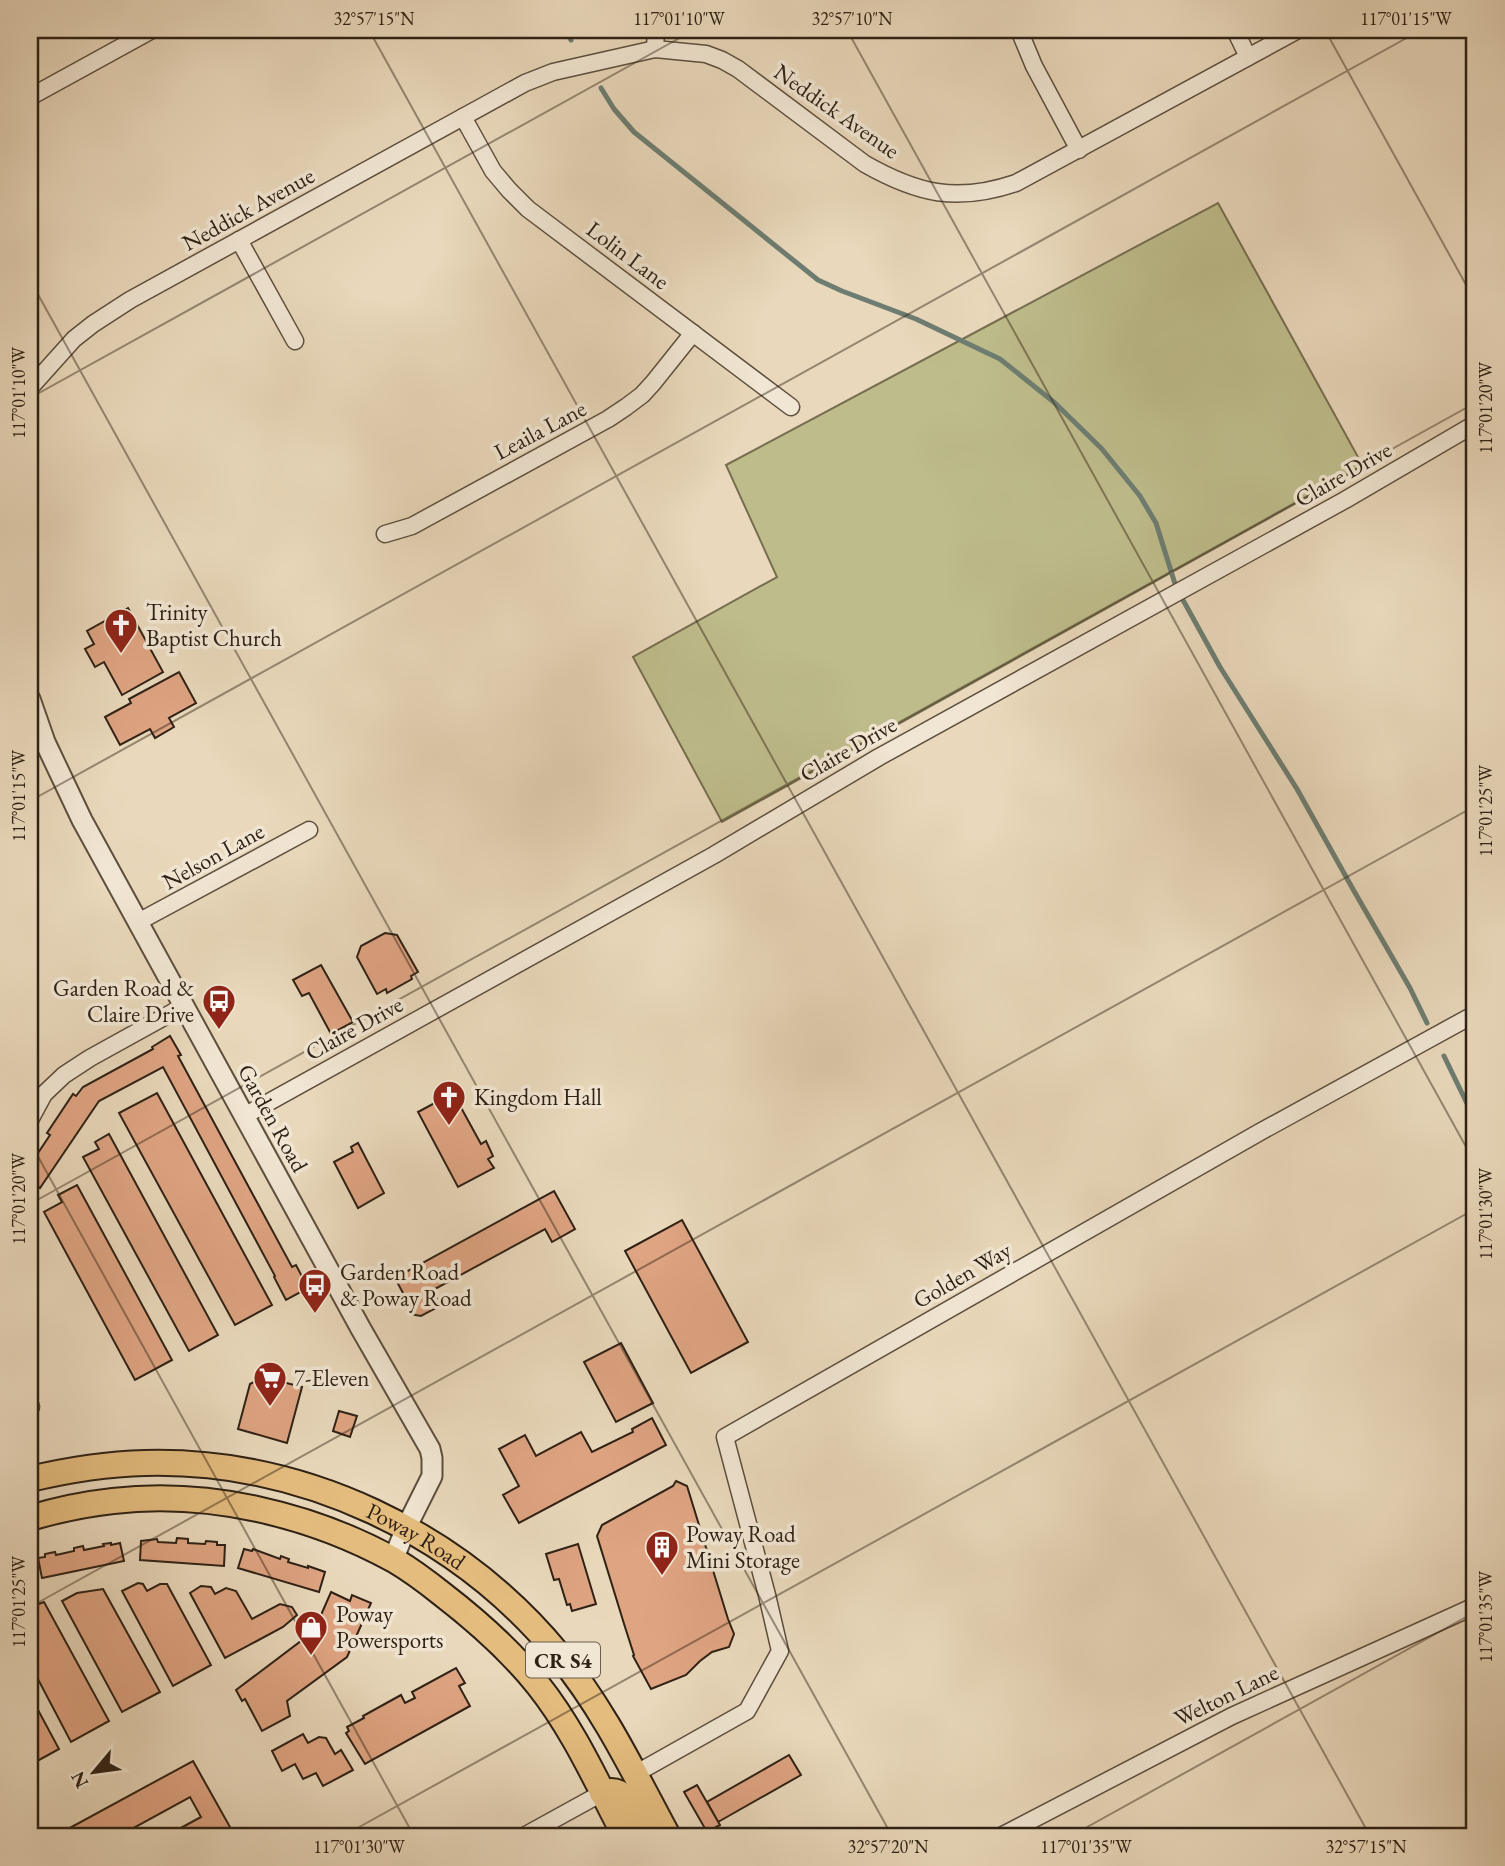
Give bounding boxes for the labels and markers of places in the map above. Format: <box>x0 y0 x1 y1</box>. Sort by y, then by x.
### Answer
place label: Trinity Baptist Church <box>146 597 282 653</box>
church icon: Trinity Baptist Church <box>102 606 140 655</box>
place label: Garden Road & Claire Drive <box>53 973 194 1029</box>
bus stop icon: Garden Road & Claire Drive <box>200 982 238 1031</box>
church icon: Kingdom Hall <box>430 1078 468 1127</box>
place label: Kingdom Hall <box>474 1082 602 1112</box>
place label: Garden Road & Poway Road <box>340 1257 472 1313</box>
bus stop icon: Garden Road & Poway Road <box>296 1266 334 1315</box>
supermarket icon: 7-Eleven <box>251 1359 289 1408</box>
place label: 7-Eleven <box>294 1363 369 1393</box>
place label: Poway Road Mini Storage <box>686 1519 800 1575</box>
building icon: Poway Road Mini Storage <box>643 1528 681 1577</box>
place label: Poway Powersports <box>336 1599 444 1655</box>
shop icon: Poway Powersports <box>292 1608 330 1657</box>

